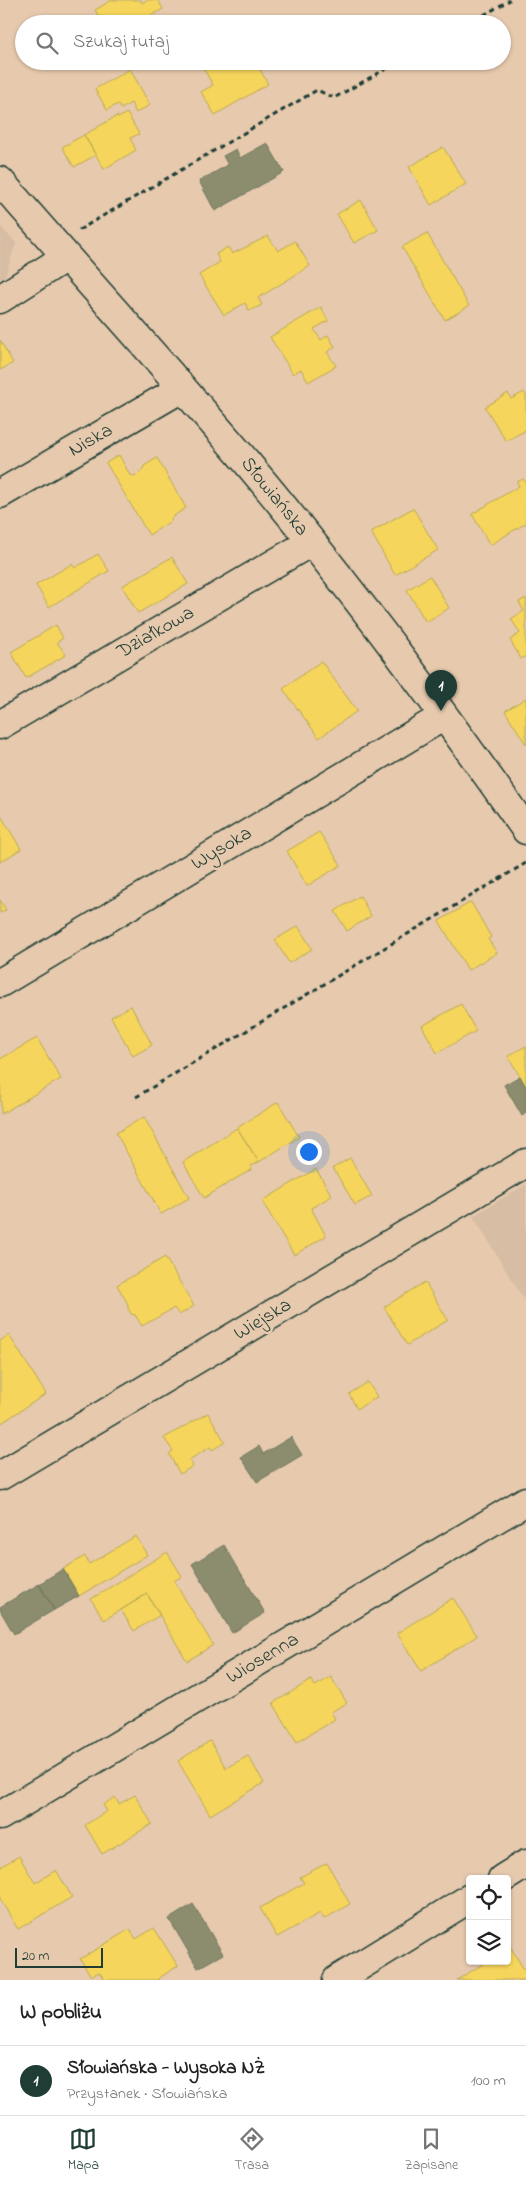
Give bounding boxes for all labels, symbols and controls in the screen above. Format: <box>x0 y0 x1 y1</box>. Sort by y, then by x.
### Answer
search box <box>15 15 511 70</box>
icon: search <box>33 29 61 57</box>
text: Szukaj tutaj <box>73 29 169 56</box>
street label: Niska <box>63 417 119 465</box>
street label: Słowiańska <box>233 451 315 543</box>
street label: Działkowa <box>111 599 200 667</box>
pin: 1 <box>425 670 457 711</box>
street label: Wysoka <box>186 820 258 878</box>
your location <box>296 1139 322 1165</box>
street label: Wiejska <box>229 1291 297 1349</box>
street label: Wiosenna <box>221 1626 305 1692</box>
map controls <box>466 1875 511 1965</box>
button: locate <box>466 1875 511 1920</box>
button: layers <box>466 1920 511 1965</box>
scale bar <box>15 1945 102 1968</box>
text: 20 m <box>22 1946 49 1967</box>
text: W pobliżu <box>20 1998 102 2028</box>
text: Słowiańska - Wysoka NŻ <box>67 2055 265 2082</box>
text: 1 <box>33 2069 39 2093</box>
text: 100 m <box>471 2069 506 2093</box>
text: Przystanek · Słowiańska <box>67 2082 227 2106</box>
tab: Mapa <box>68 2125 99 2176</box>
tab: Trasa <box>235 2125 269 2176</box>
tab: Zapisane <box>405 2125 458 2176</box>

